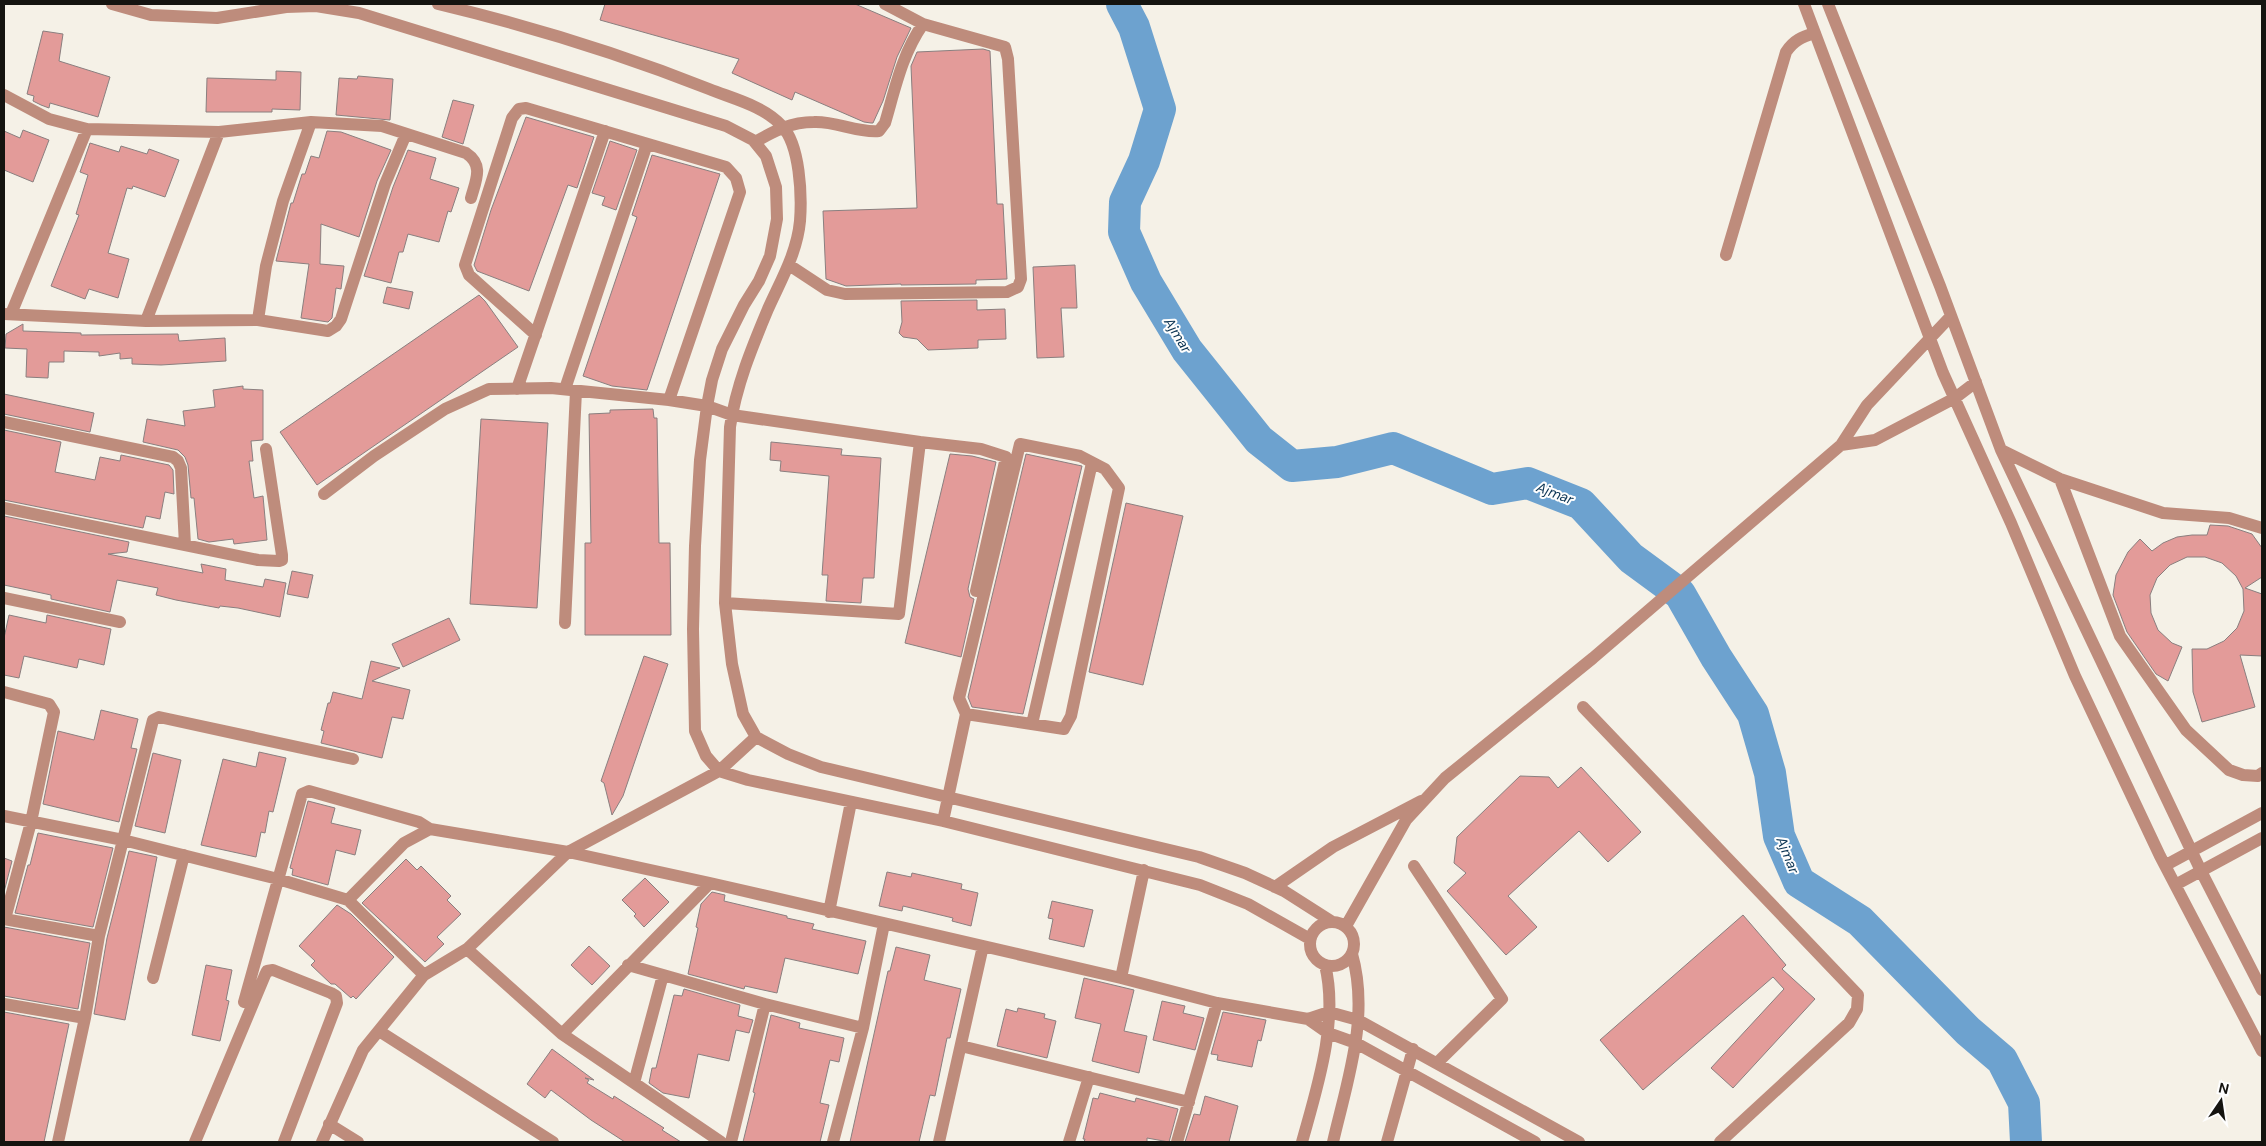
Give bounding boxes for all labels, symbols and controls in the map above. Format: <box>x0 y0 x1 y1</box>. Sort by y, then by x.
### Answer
water label: Ajmar <box>1160 313 1196 357</box>
water label: Ajmar <box>1533 477 1577 509</box>
water label: Ajmar <box>1772 833 1804 877</box>
north arrow <box>2196 1076 2246 1126</box>
text: N <box>2217 1078 2231 1098</box>

